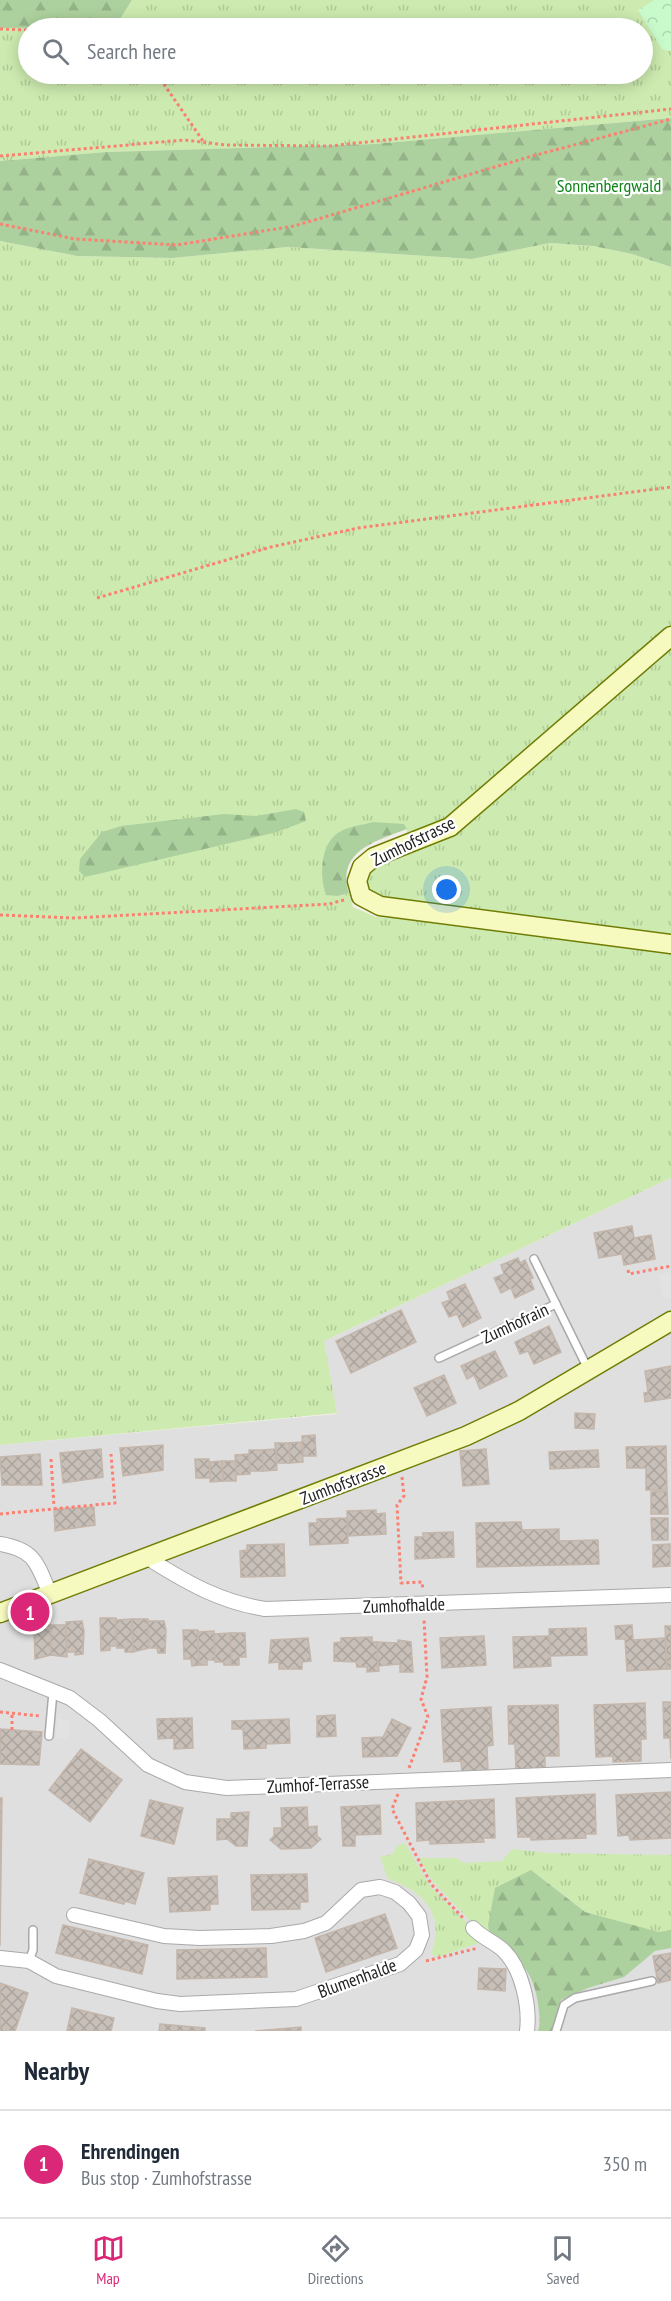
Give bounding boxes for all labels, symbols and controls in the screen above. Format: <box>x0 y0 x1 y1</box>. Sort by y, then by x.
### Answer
search box <box>18 18 653 84</box>
icon: search <box>39 35 72 68</box>
text: Search here <box>87 37 176 65</box>
park label: Sonnenbergwald <box>557 174 661 197</box>
street label: Zumhofstrasse <box>367 811 459 871</box>
your location <box>432 875 461 904</box>
street label: Zumhofrain <box>478 1298 552 1348</box>
street label: Zumhofstrasse <box>297 1456 389 1510</box>
pin: 1 <box>10 1590 50 1634</box>
street label: Zumhofhalde <box>363 1592 445 1618</box>
street label: Zumhof-Terrasse <box>266 1770 370 1798</box>
street label: Blumenhalde <box>314 1953 400 2003</box>
text: Nearby <box>24 2054 89 2087</box>
text: Ehrendingen <box>81 2137 180 2165</box>
text: 1 <box>39 2151 48 2177</box>
text: 350 m <box>603 2151 647 2177</box>
text: Bus stop · Zumhofstrasse <box>81 2165 252 2191</box>
tab: Map <box>92 2232 125 2288</box>
tab: Directions <box>308 2232 363 2288</box>
tab: Saved <box>546 2232 579 2288</box>

